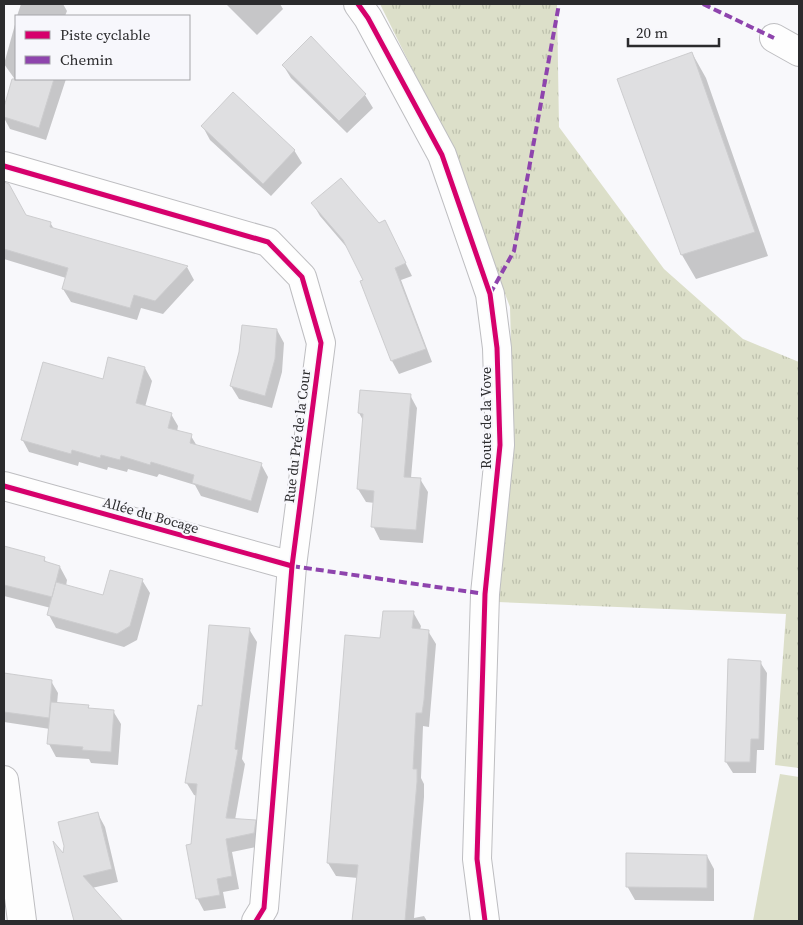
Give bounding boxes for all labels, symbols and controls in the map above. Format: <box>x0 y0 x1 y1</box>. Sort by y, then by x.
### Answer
legend <box>15 15 190 80</box>
scale bar <box>628 15 719 47</box>
text: 20 m <box>636 22 668 43</box>
text: Piste cyclable <box>60 24 151 45</box>
text: Chemin <box>60 49 113 70</box>
street label: Route de la Vove <box>476 367 496 469</box>
street label: Rue du Pré de la Cour <box>279 368 315 504</box>
street label: Allée du Bocage <box>101 492 201 538</box>

